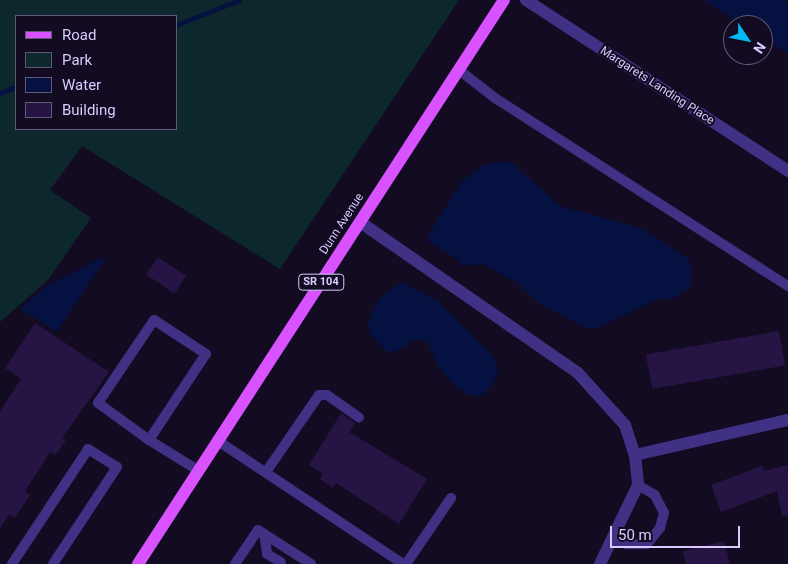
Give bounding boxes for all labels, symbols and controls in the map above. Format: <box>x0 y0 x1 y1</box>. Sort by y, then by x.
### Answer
legend <box>15 15 178 130</box>
north arrow <box>723 15 773 65</box>
text: Road <box>62 26 96 44</box>
text: N <box>750 39 769 56</box>
street label: Margarets Landing Place <box>597 44 717 128</box>
text: Park <box>62 51 92 69</box>
text: Water <box>62 76 101 94</box>
text: Building <box>62 101 116 119</box>
street label: Dunn Avenue <box>317 191 367 257</box>
road number: SR 104 <box>297 274 345 290</box>
scale bar <box>613 516 743 548</box>
text: 50 m <box>618 526 652 544</box>

